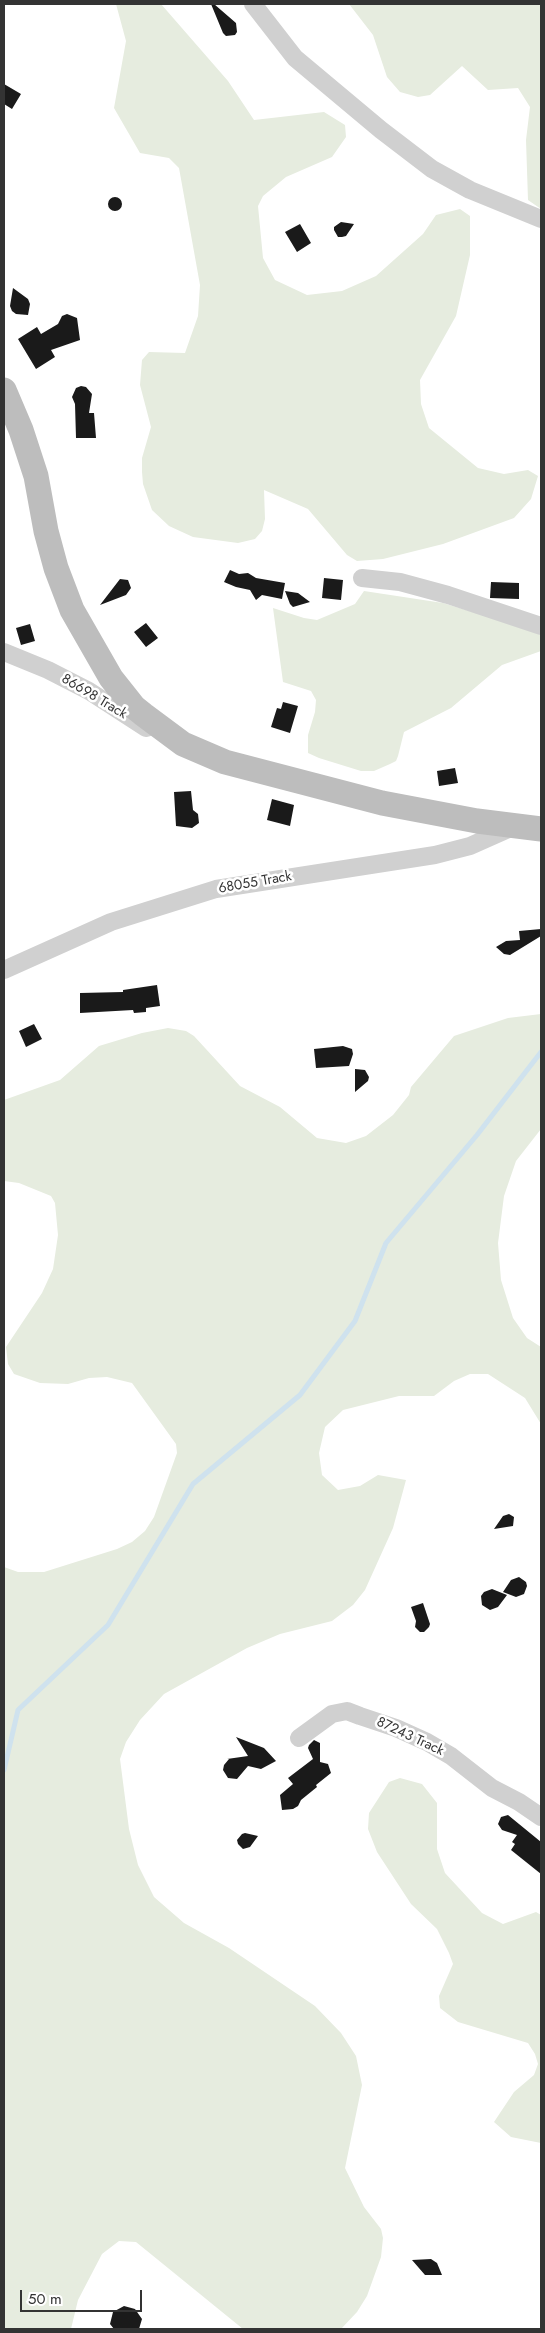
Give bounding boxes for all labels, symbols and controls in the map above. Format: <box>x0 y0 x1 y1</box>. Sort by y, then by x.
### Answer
street label: 86698 Track <box>58 671 130 723</box>
street label: 68055 Track <box>217 868 293 898</box>
street label: 87243 Track <box>374 1714 446 1760</box>
scale bar <box>22 2280 145 2312</box>
text: 50 m <box>28 2288 62 2310</box>

